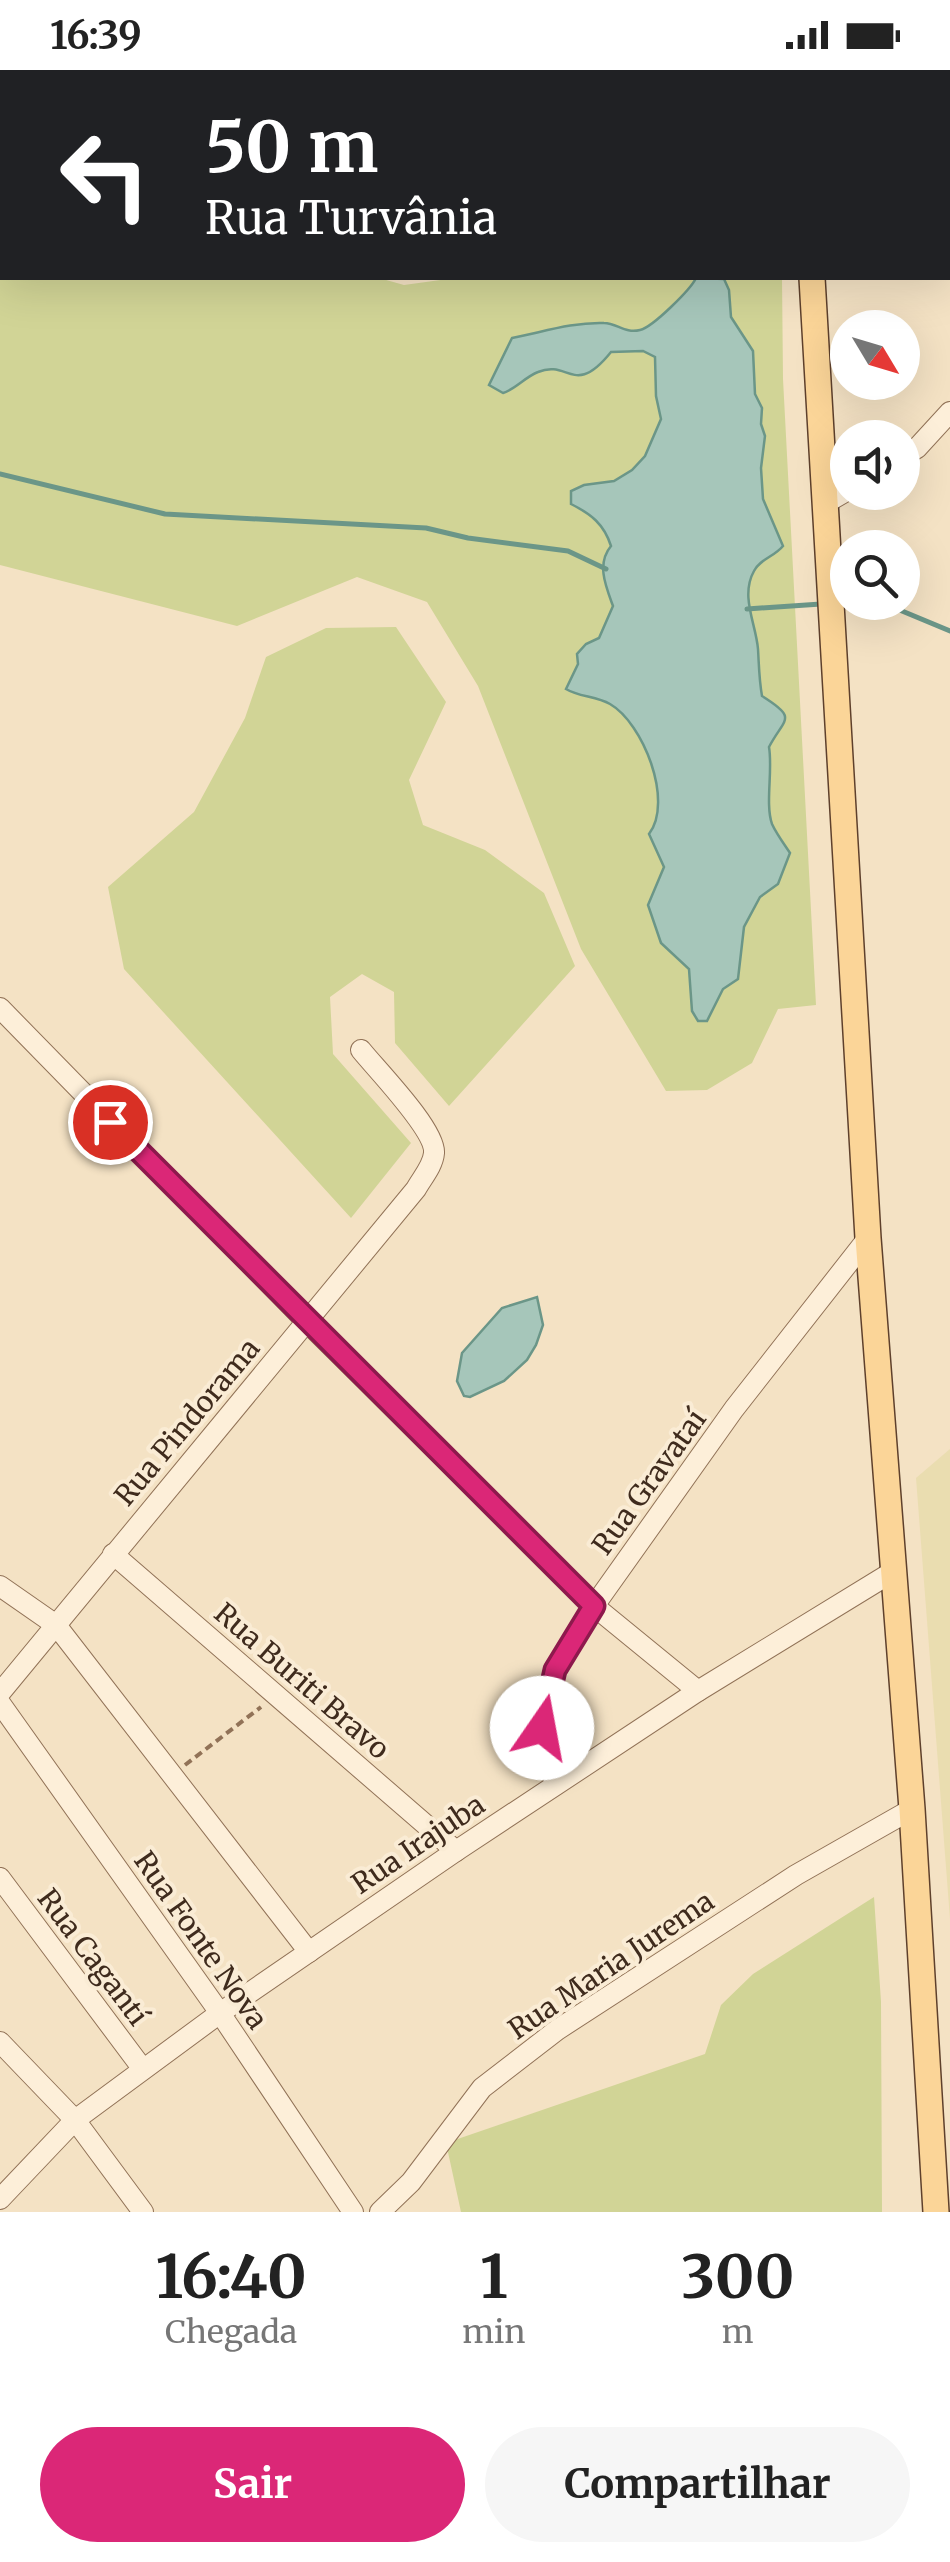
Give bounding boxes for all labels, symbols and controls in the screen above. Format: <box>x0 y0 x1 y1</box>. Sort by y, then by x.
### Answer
text: 16:39 <box>50 12 142 59</box>
text: 50 m <box>205 103 378 191</box>
icon: left <box>40 110 170 240</box>
text: Rua Turvânia <box>205 190 497 246</box>
north arrow <box>830 310 920 400</box>
map controls <box>830 310 920 620</box>
button: sound <box>830 420 920 510</box>
button: search <box>830 530 920 620</box>
pin <box>68 1080 153 1165</box>
icon: arrive <box>83 1095 138 1150</box>
street label: Rua Pindorama <box>107 1331 267 1513</box>
street label: Rua Gravataí <box>584 1402 714 1562</box>
street label: Rua Buriti Bravo <box>207 1595 397 1767</box>
position arrow <box>490 1676 594 1780</box>
street label: Rua Irajuba <box>345 1786 491 1902</box>
street label: Rua Fonte Nova <box>126 1844 276 2036</box>
street label: Rua Cagantí <box>30 1881 157 2033</box>
street label: Rua Maria Jurema <box>501 1883 721 2047</box>
text: 16:40 <box>156 2239 307 2314</box>
text: 1 <box>480 2239 508 2314</box>
text: 300 <box>681 2239 794 2314</box>
text: Chegada <box>165 2312 297 2352</box>
text: min <box>462 2312 525 2352</box>
text: m <box>722 2312 754 2352</box>
button: Sair <box>40 2427 465 2542</box>
button: Compartilhar <box>485 2427 910 2542</box>

